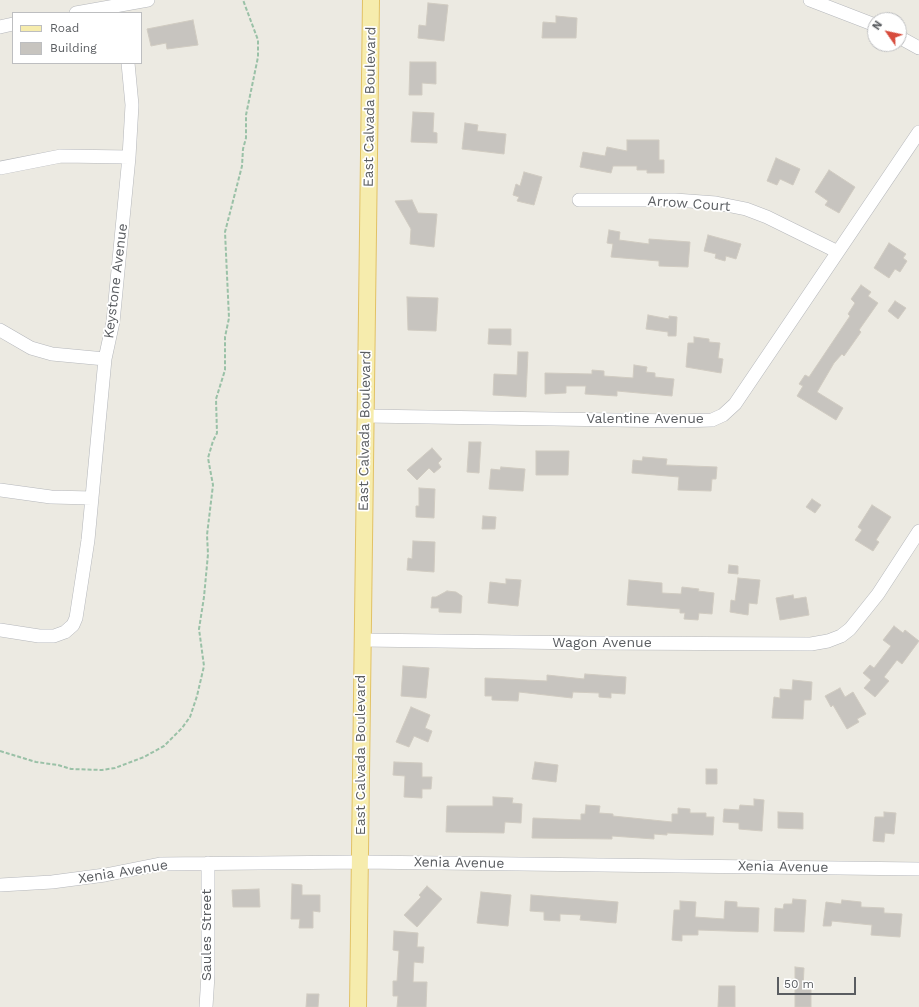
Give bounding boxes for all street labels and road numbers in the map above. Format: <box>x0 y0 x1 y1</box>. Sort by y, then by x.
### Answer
street label: East Calvada Boulevard <box>360 27 380 187</box>
street label: Arrow Court <box>647 193 731 215</box>
street label: Keystone Avenue <box>101 222 131 340</box>
street label: East Calvada Boulevard <box>355 351 375 511</box>
street label: Valentine Avenue <box>586 411 704 427</box>
street label: Wagon Avenue <box>552 635 652 651</box>
street label: East Calvada Boulevard <box>353 675 369 835</box>
street label: Xenia Avenue <box>414 854 504 872</box>
street label: Xenia Avenue <box>77 857 169 887</box>
street label: Xenia Avenue <box>738 858 828 876</box>
street label: Saules Street <box>199 889 215 981</box>

